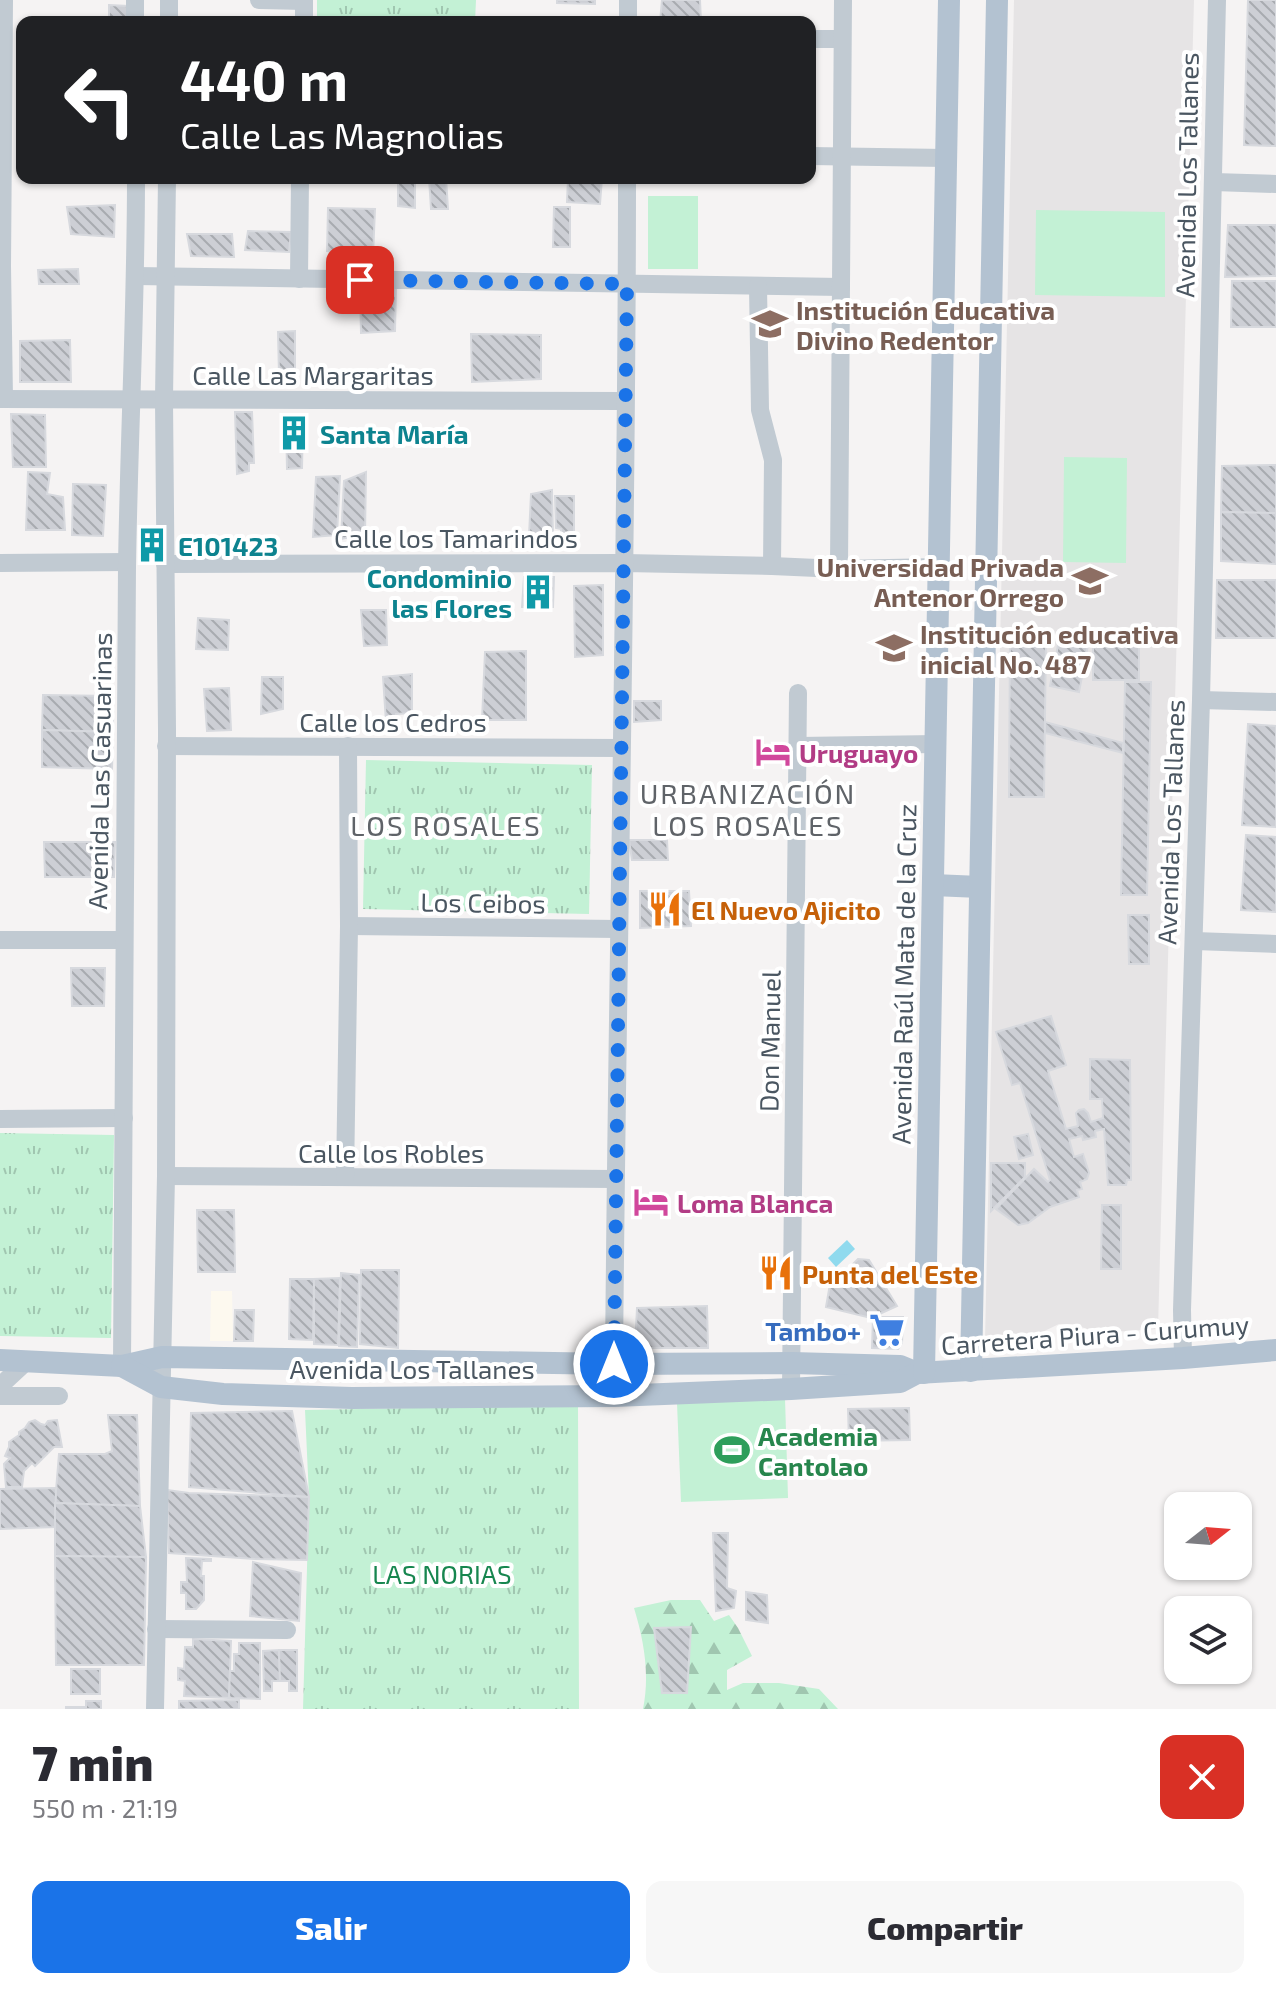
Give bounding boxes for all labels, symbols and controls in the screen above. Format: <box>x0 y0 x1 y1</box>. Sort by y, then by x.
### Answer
text: 440 m <box>180 45 348 112</box>
icon: left <box>48 48 152 152</box>
street label: Avenida Los Tallanes <box>1168 52 1204 298</box>
text: Calle Las Magnolias <box>180 113 504 156</box>
pin <box>326 246 394 314</box>
icon: arrive <box>338 258 382 302</box>
place label: Institución Educativa Divino Redentor <box>796 294 1055 355</box>
school or university icon: Institución Educativa Divino Redentor <box>751 305 789 343</box>
street label: Calle Las Margaritas <box>192 359 434 390</box>
building icon: Santa María <box>275 414 313 452</box>
place label: Santa María <box>320 418 469 449</box>
street label: Calle los Tamarindos <box>334 522 578 553</box>
building icon: E101423 <box>133 526 171 564</box>
place label: E101423 <box>178 530 278 561</box>
place label: Universidad Privada Antenor Orrego <box>817 551 1064 612</box>
place label: Condominio las Flores <box>367 562 512 623</box>
school or university icon: Universidad Privada Antenor Orrego <box>1071 562 1109 600</box>
building icon: Condominio las Flores <box>519 573 557 611</box>
place label: Institución educativa inicial No. 487 <box>920 618 1179 679</box>
school or university icon: Institución educativa inicial No. 487 <box>875 629 913 667</box>
street label: Avenida Las Casuarinas <box>81 632 117 910</box>
street label: Avenida Los Tallanes <box>1150 699 1190 945</box>
street label: Calle los Cedros <box>299 706 487 737</box>
hotel icon: Uruguayo <box>754 733 792 771</box>
place label: Uruguayo <box>799 737 918 769</box>
district label: URBANIZACIÓN LOS ROSALES <box>640 776 856 842</box>
street label: Avenida Raúl Mata de la Cruz <box>885 803 921 1145</box>
district label: LOS ROSALES <box>350 808 542 842</box>
street label: Los Ceibos <box>420 885 546 919</box>
restaurant icon: El Nuevo Ajicito <box>646 890 684 928</box>
place label: El Nuevo Ajicito <box>691 894 881 925</box>
street label: Don Manuel <box>752 970 786 1112</box>
street label: Calle los Robles <box>298 1137 484 1168</box>
hotel icon: Loma Blanca <box>632 1183 670 1221</box>
place label: Loma Blanca <box>677 1187 833 1218</box>
restaurant icon: Punta del Este <box>757 1254 795 1292</box>
place label: Punta del Este <box>802 1258 978 1289</box>
street label: Carretera Piura - Curumuy <box>940 1308 1250 1360</box>
supermarket icon: Tambo+ <box>868 1311 906 1349</box>
place label: Tambo+ <box>765 1315 861 1346</box>
position arrow <box>572 1322 656 1406</box>
street label: Avenida Los Tallanes <box>289 1353 535 1384</box>
place label: Academia Cantolao <box>758 1420 878 1481</box>
sports icon: Academia Cantolao <box>713 1431 751 1469</box>
north arrow <box>1164 1492 1252 1580</box>
map controls <box>1164 1492 1252 1684</box>
park label: LAS NORIAS <box>372 1558 512 1589</box>
button: layers <box>1164 1596 1252 1684</box>
text: 7 min <box>32 1733 154 1791</box>
button: close <box>1160 1735 1244 1819</box>
text: 550 m · 21:19 <box>32 1792 178 1823</box>
button: Salir <box>32 1881 630 1973</box>
button: Compartir <box>646 1881 1244 1973</box>

